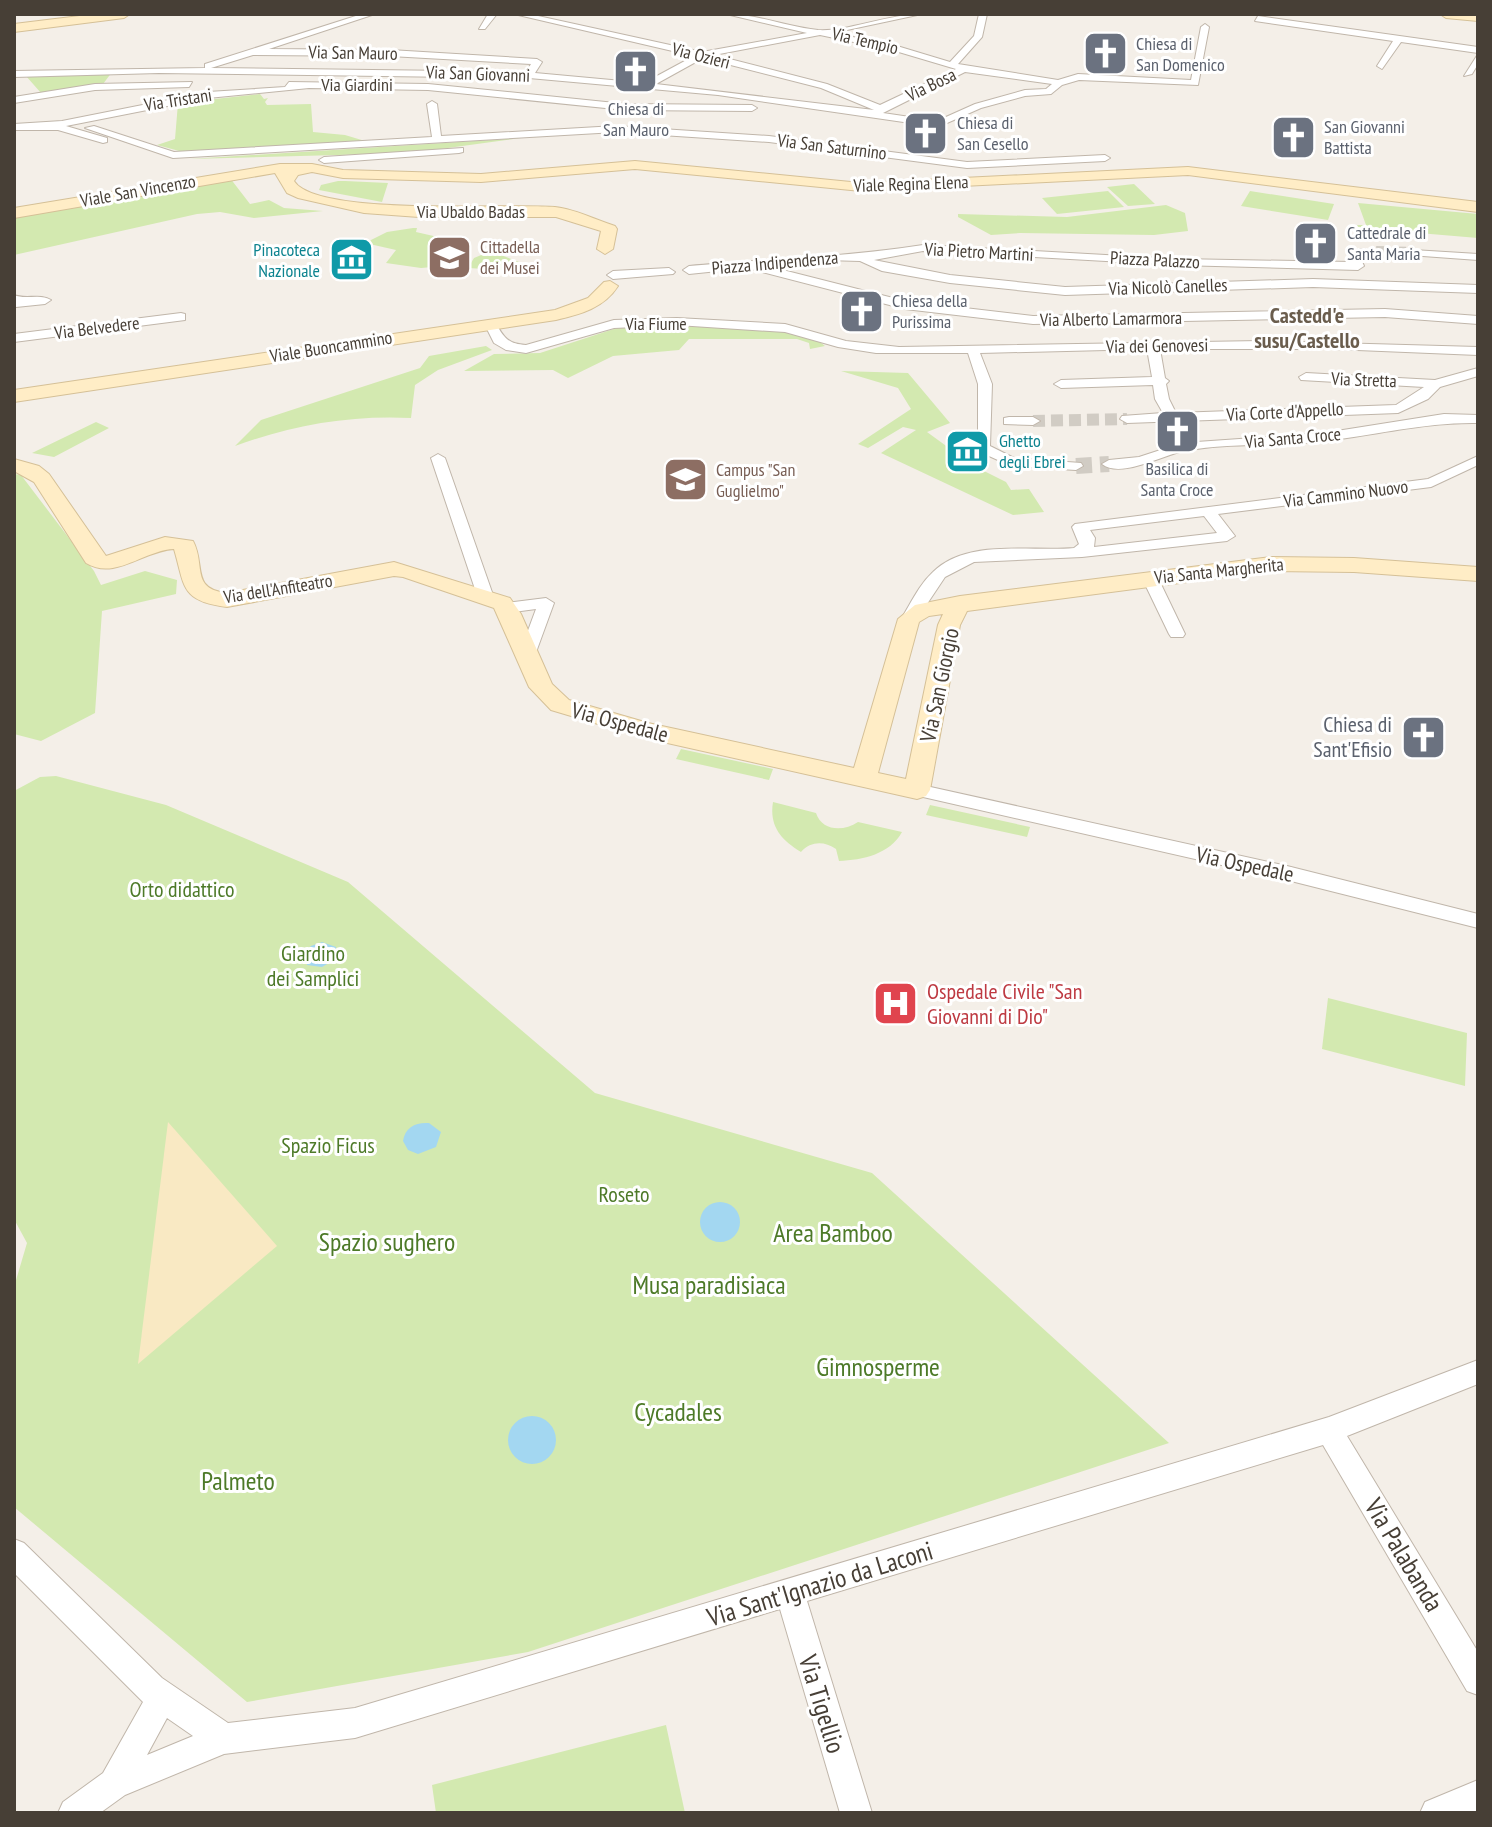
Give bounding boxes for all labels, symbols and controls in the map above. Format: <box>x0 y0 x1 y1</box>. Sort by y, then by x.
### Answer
street label: Via Tempio <box>829 21 901 59</box>
church icon: Chiesa di San Domenico <box>1081 30 1129 78</box>
place label: Chiesa di San Domenico <box>1136 32 1225 76</box>
street label: Via Ozieri <box>669 37 733 74</box>
street label: Via San Mauro <box>307 40 398 65</box>
church icon: Chiesa di San Mauro <box>612 47 660 95</box>
street label: Via San Giovanni <box>425 60 530 87</box>
street label: Via Bosa <box>901 63 960 107</box>
street label: Via Giardini <box>320 73 393 96</box>
street label: Via Tristani <box>141 83 213 116</box>
place label: Chiesa di San Mauro <box>603 97 669 141</box>
church icon: Chiesa di San Cesello <box>902 109 950 157</box>
place label: Chiesa di San Cesello <box>957 111 1029 155</box>
church icon: San Giovanni Battista <box>1269 113 1317 161</box>
place label: San Giovanni Battista <box>1324 115 1405 159</box>
street label: Via San Saturnino <box>775 128 888 165</box>
street label: Viale San Vincenzo <box>77 169 198 212</box>
street label: Viale Regina Elena <box>852 170 969 197</box>
street label: Via Ubaldo Badas <box>416 200 525 223</box>
church icon: Cattedrale di Santa Maria <box>1292 219 1340 267</box>
place label: Cattedrale di Santa Maria <box>1347 221 1426 265</box>
school or university icon: Cittadella dei Musei <box>425 233 473 281</box>
place label: Cittadella dei Musei <box>480 235 540 279</box>
museum icon: Pinacoteca Nazionale <box>327 236 375 284</box>
street label: Via Pietro Martini <box>923 237 1034 266</box>
place label: Pinacoteca Nazionale <box>253 238 320 282</box>
street label: Piazza Indipendenza <box>711 246 839 279</box>
street label: Piazza Palazzo <box>1110 246 1201 273</box>
street label: Via Nicolò Canelles <box>1107 273 1228 300</box>
church icon: Chiesa della Purissima <box>837 287 885 335</box>
place label: Chiesa della Purissima <box>892 289 967 333</box>
district label: Castedd'e susu/Castello <box>1254 301 1360 354</box>
street label: Via Alberto Lamarmora <box>1039 306 1182 331</box>
street label: Via Belvedere <box>52 311 141 344</box>
street label: Via Fiume <box>624 312 687 335</box>
street label: Viale Buoncammino <box>267 325 394 368</box>
street label: Via dei Genovesi <box>1105 333 1208 358</box>
street label: Via Stretta <box>1330 367 1397 392</box>
street label: Via Corte d'Appello <box>1225 397 1344 426</box>
church icon: Basilica di Santa Croce <box>1153 407 1201 455</box>
street label: Via Santa Croce <box>1243 422 1342 453</box>
museum icon: Ghetto degli Ebrei <box>944 427 992 475</box>
place label: Ghetto degli Ebrei <box>999 429 1066 473</box>
school or university icon: Campus "San Guglielmo" <box>661 456 709 504</box>
place label: Basilica di Santa Croce <box>1140 457 1214 501</box>
place label: Campus "San Guglielmo" <box>716 458 795 502</box>
street label: Via Cammino Nuovo <box>1281 474 1410 513</box>
street label: Via Santa Margherita <box>1152 552 1285 589</box>
street label: Via dell'Anfiteatro <box>221 569 334 609</box>
street label: Via San Giorgio <box>913 625 965 746</box>
street label: Via Ospedale <box>568 695 672 748</box>
place label: Chiesa di Sant'Efisio <box>1313 710 1392 763</box>
church icon: Chiesa di Sant'Efisio <box>1399 713 1447 761</box>
street label: Via Ospedale <box>1193 840 1296 888</box>
park label: Orto didattico <box>129 875 235 903</box>
park label: Giardino dei Samplici <box>267 939 359 992</box>
place label: Ospedale Civile "San Giovanni di Dio" <box>927 977 1082 1030</box>
hospital icon: Ospedale Civile "San Giovanni di Dio" <box>872 980 920 1028</box>
park label: Spazio Ficus <box>281 1131 375 1159</box>
park label: Roseto <box>598 1180 650 1208</box>
park label: Area Bamboo <box>773 1216 893 1249</box>
park label: Spazio sughero <box>319 1225 455 1258</box>
park label: Musa paradisiaca <box>632 1268 786 1301</box>
park label: Gimnosperme <box>816 1350 940 1383</box>
park label: Cycadales <box>634 1395 722 1428</box>
park label: Palmeto <box>201 1464 275 1497</box>
street label: Via Palabanda <box>1357 1491 1451 1617</box>
street label: Via Sant'Ignazio da Laconi <box>702 1533 937 1634</box>
street label: Via Tigellio <box>792 1650 853 1757</box>

